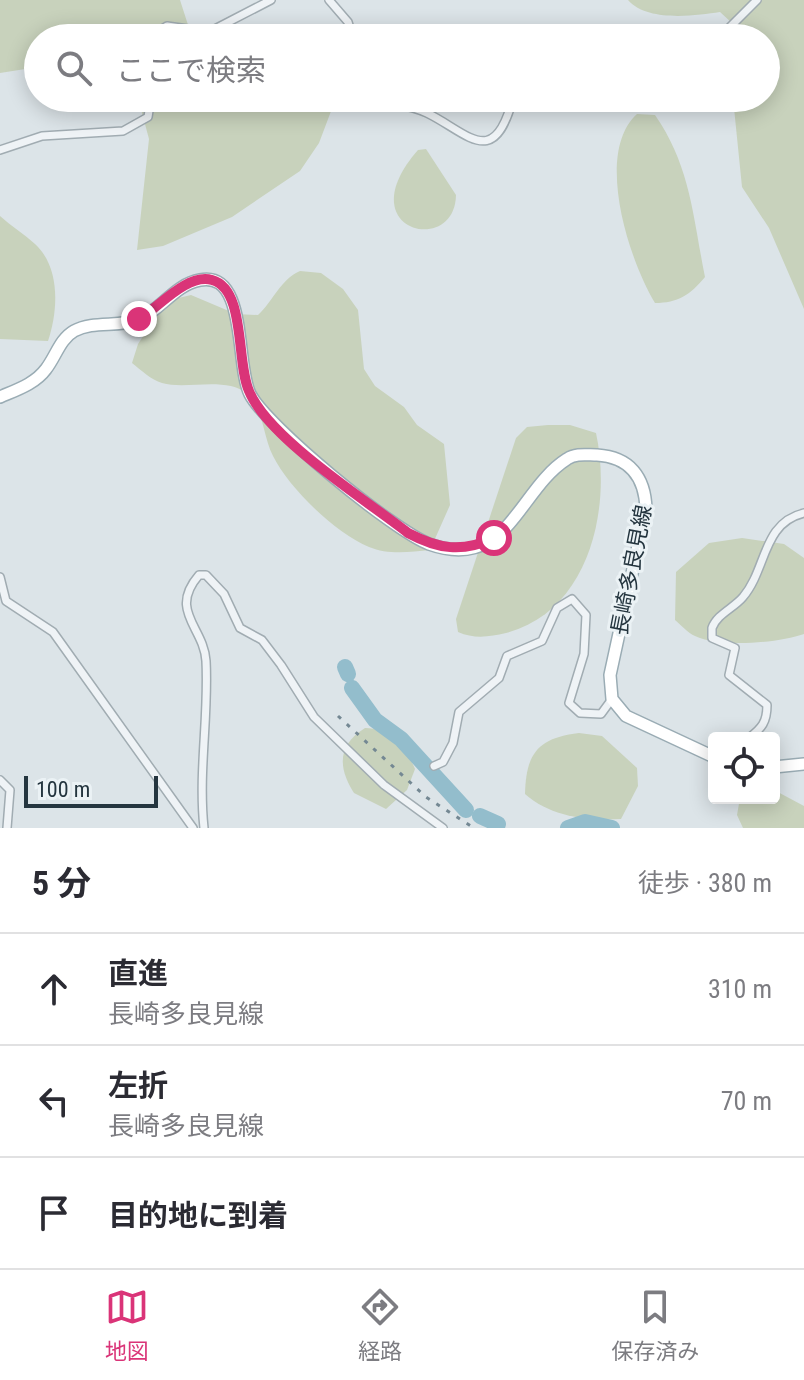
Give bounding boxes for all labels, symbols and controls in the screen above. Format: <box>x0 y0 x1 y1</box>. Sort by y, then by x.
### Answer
search box <box>24 24 780 112</box>
icon: search <box>52 46 96 90</box>
text: ここで検索 <box>116 53 266 88</box>
route end <box>121 301 157 337</box>
street label: 長崎多良見線 <box>607 503 656 637</box>
route start <box>476 520 512 556</box>
map controls <box>708 732 780 804</box>
button: locate <box>708 732 780 804</box>
scale bar <box>24 772 158 808</box>
text: 100 m <box>36 777 90 802</box>
text: 5 分 <box>32 863 91 903</box>
text: 徒歩 · 380 m <box>638 868 772 898</box>
text: 直進 <box>108 956 168 991</box>
icon: ahead <box>32 967 76 1011</box>
text: 310 m <box>708 974 772 1004</box>
text: 長崎多良見線 <box>108 999 264 1029</box>
text: 左折 <box>108 1068 168 1103</box>
icon: left <box>32 1079 76 1123</box>
text: 70 m <box>721 1086 772 1116</box>
text: 長崎多良見線 <box>108 1111 264 1141</box>
icon: arrive <box>32 1191 76 1235</box>
text: 目的地に到着 <box>108 1198 288 1233</box>
tab: 地図 <box>105 1285 149 1365</box>
tab: 経路 <box>358 1285 402 1365</box>
tab: 保存済み <box>611 1285 699 1365</box>

